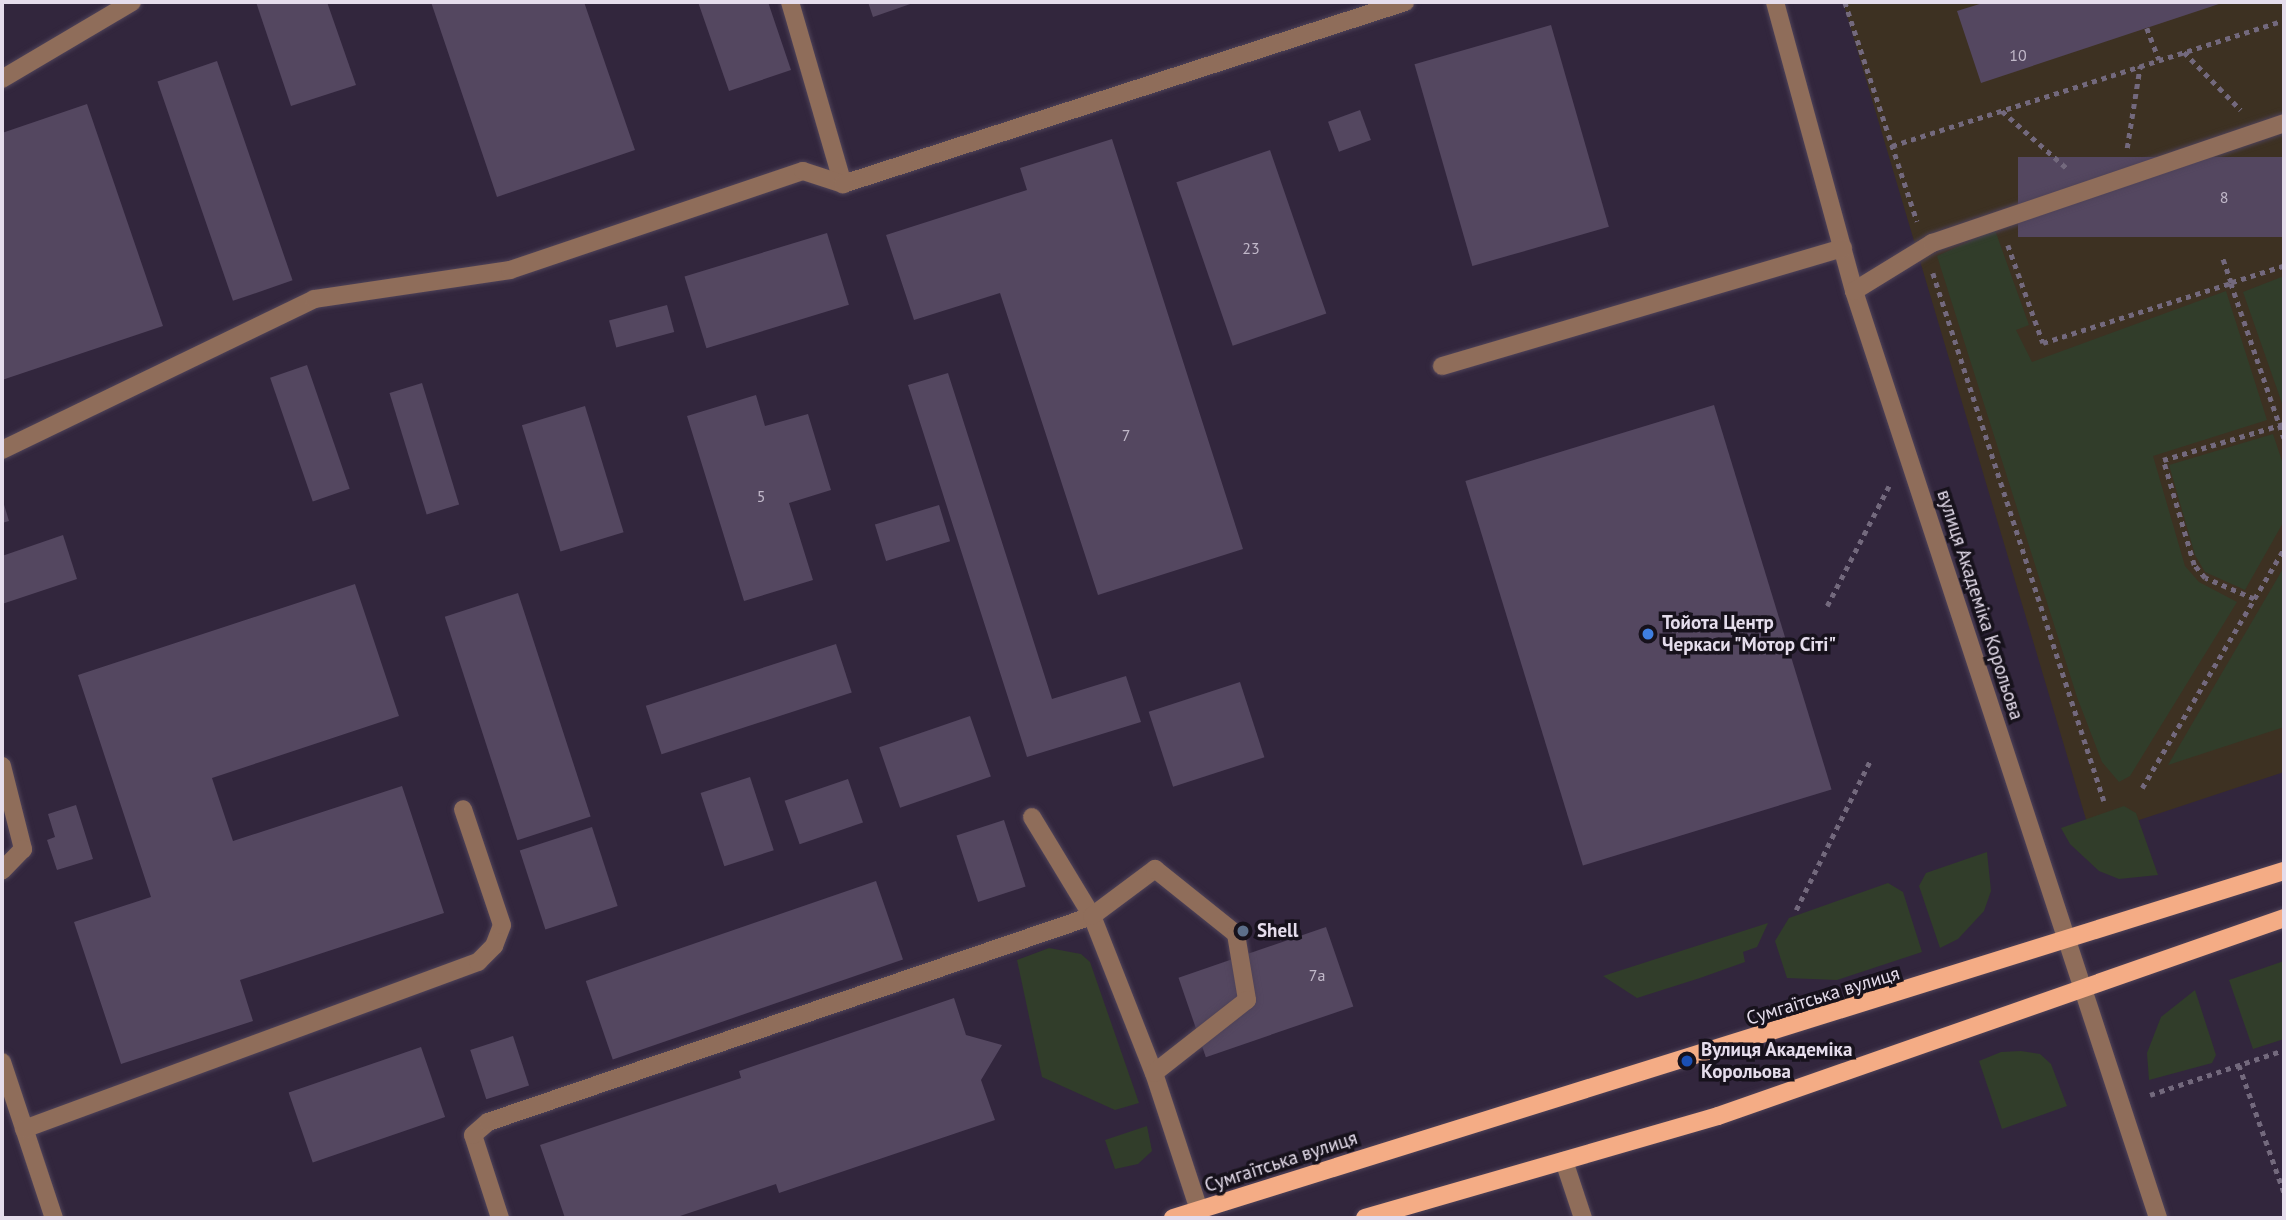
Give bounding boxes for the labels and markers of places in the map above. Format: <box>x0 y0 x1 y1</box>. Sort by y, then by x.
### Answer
place label: Тойота Центр Черкаси "Мотор Сіті" <box>1662 612 1838 656</box>
marker: Тойота Центр Черкаси "Мотор Сіті" <box>1640 626 1656 642</box>
place label: Shell <box>1257 920 1298 942</box>
marker: Shell <box>1235 923 1251 939</box>
place label: Вулиця Академіка Корольова <box>1701 1039 1853 1083</box>
marker: Вулиця Академіка Корольова <box>1679 1053 1695 1069</box>

